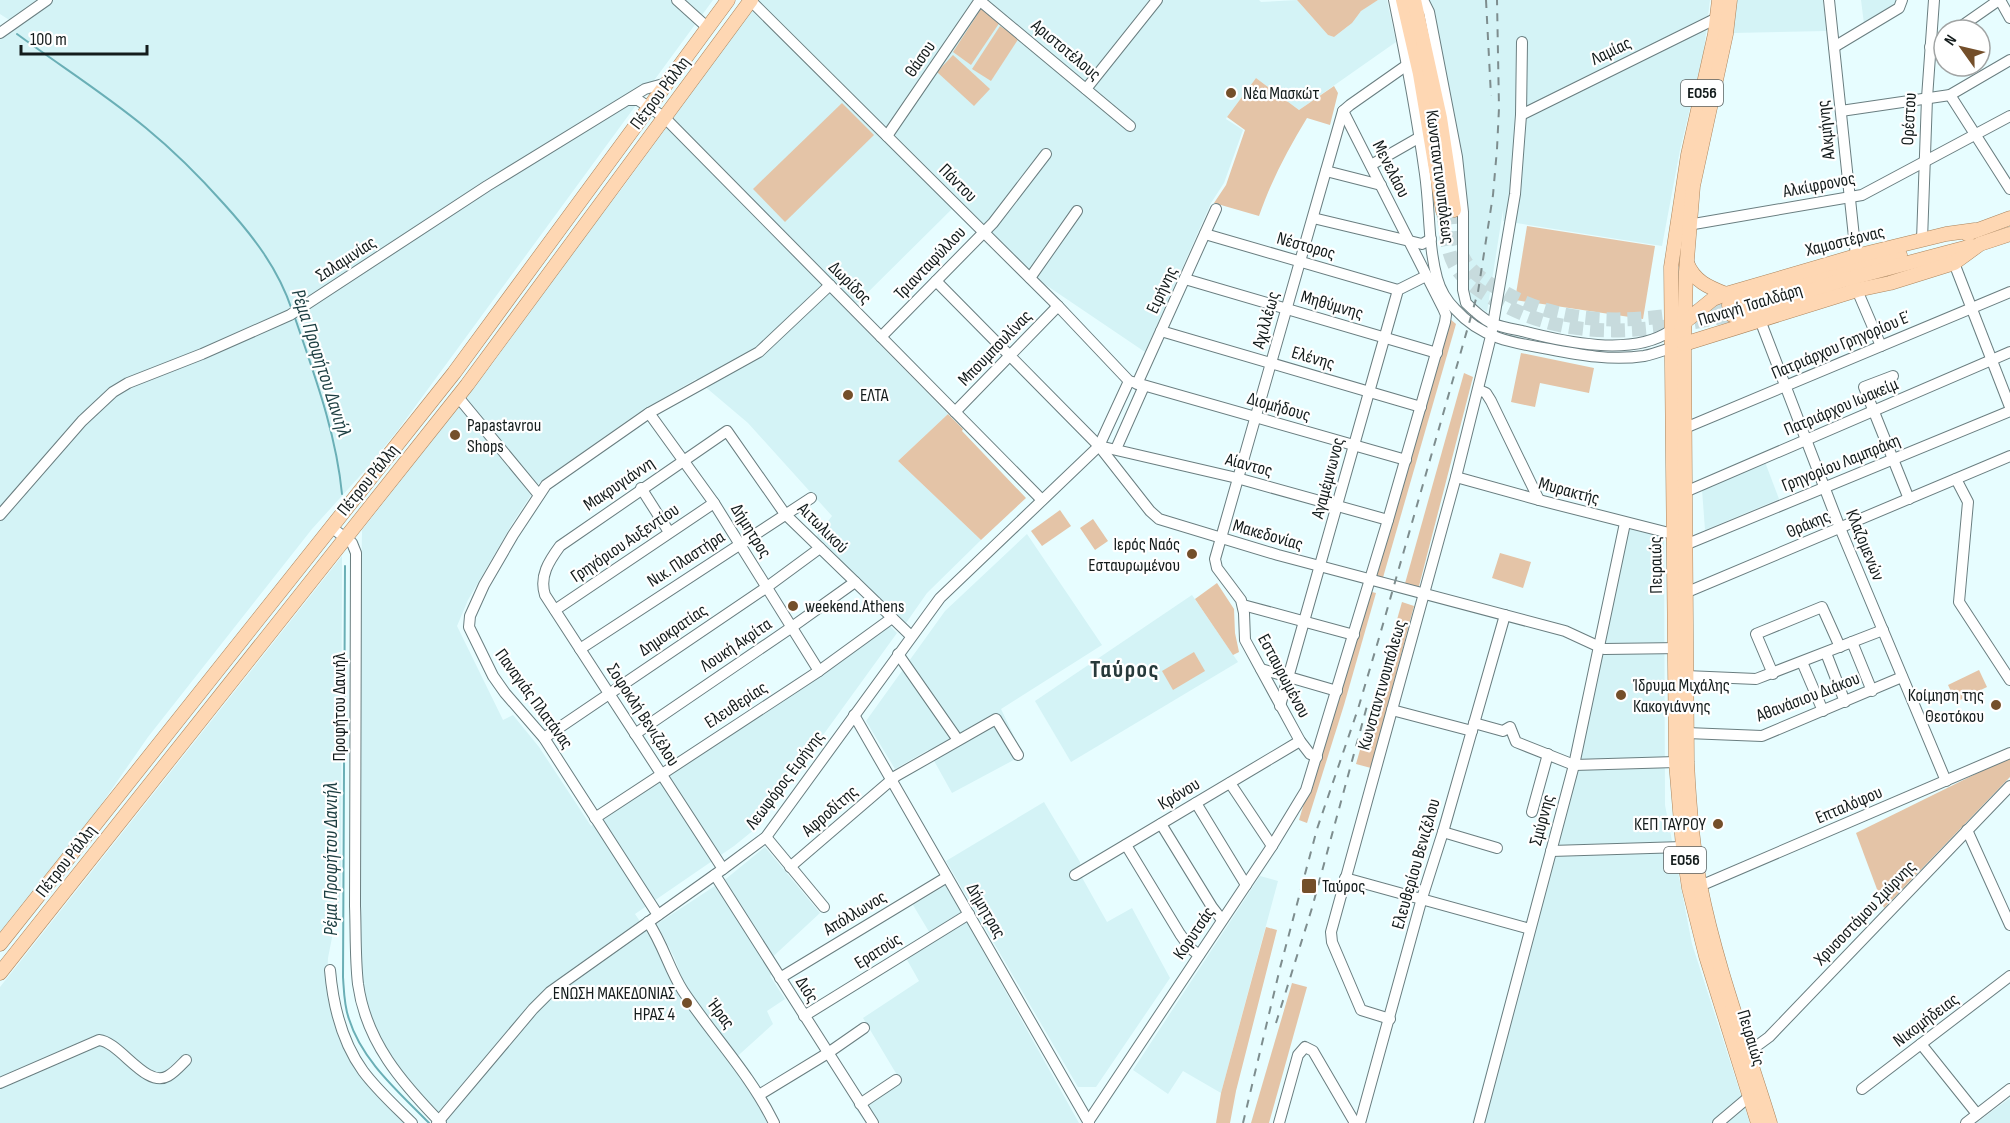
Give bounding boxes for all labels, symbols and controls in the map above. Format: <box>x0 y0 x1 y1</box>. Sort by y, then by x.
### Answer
street label: Αριστοτέλους <box>1026 14 1105 85</box>
scale bar <box>21 18 147 56</box>
north arrow <box>1932 18 1992 78</box>
text: 100 m <box>30 29 67 50</box>
street label: Λαμίας <box>1587 32 1635 70</box>
text: N <box>1941 32 1961 49</box>
street label: Θάσου <box>900 37 940 81</box>
street label: Πέτρου Ράλλη <box>626 52 694 134</box>
road number: ΕΟ56 <box>1681 80 1723 106</box>
place label: Νέα Μασκώτ <box>1243 83 1319 104</box>
marker: Νέα Μασκώτ <box>1224 86 1238 100</box>
street label: Ορέστου <box>1897 92 1921 146</box>
street label: Αλκμήνης <box>1812 99 1840 162</box>
street label: Κωνσταντινουπόλεως <box>1421 109 1459 245</box>
street label: Μενελάου <box>1368 137 1414 201</box>
street label: Πάντου <box>934 159 982 207</box>
street label: Αλκίφρονος <box>1780 168 1857 202</box>
street label: Χαμοστέρνας <box>1803 221 1887 261</box>
street label: Τριανταφύλλου <box>890 222 970 304</box>
street label: Νέστορος <box>1274 228 1338 264</box>
street label: Σαλαμινίας <box>312 232 380 286</box>
street label: Δωρίδος <box>824 257 876 309</box>
street label: Ειρήνης <box>1142 263 1182 317</box>
street label: Παναγή Τσαλδάρη <box>1695 279 1805 331</box>
water label: Ρέμα Προφήτου Δανιήλ <box>286 286 356 440</box>
street label: Μηθύμνης <box>1298 286 1366 324</box>
street label: Αχιλλέως <box>1248 289 1284 352</box>
street label: Μπουμπουλίνας <box>954 306 1036 390</box>
street label: Πατριάρχου Γρηγορίου Ε΄ <box>1768 306 1914 384</box>
street label: Ελένης <box>1289 342 1337 374</box>
street label: Πατριάρχου Ιωακείμ <box>1781 373 1902 440</box>
place label: ΕΛΤΑ <box>860 385 889 406</box>
marker: ΕΛΤΑ <box>841 388 855 402</box>
street label: Διομήδους <box>1245 388 1313 426</box>
place label: Papastavrou Shops <box>467 415 541 457</box>
marker: Papastavrou Shops <box>448 428 462 442</box>
street label: Γρηγορίου Λαμπράκη <box>1779 430 1903 496</box>
street label: Αγαμέμνωνος <box>1307 435 1349 522</box>
street label: Πέτρου Ράλλη <box>333 440 403 520</box>
street label: Αίαντος <box>1222 448 1275 481</box>
street label: Μακρυγιάννη <box>580 453 658 515</box>
street label: Μυρακτής <box>1536 473 1602 509</box>
street label: Αιτωλικού <box>793 498 853 558</box>
street label: Γρηγόριου Αυξεντίου <box>567 499 683 587</box>
street label: Δήμητρος <box>726 500 776 562</box>
street label: Θράκης <box>1783 505 1833 543</box>
street label: Κλαζομενών <box>1841 506 1889 584</box>
street label: Μακεδονίας <box>1230 515 1306 555</box>
street label: Νικ. Πλαστήρα <box>643 526 729 592</box>
place label: Ιερός Ναός Εσταυρωμένου <box>1088 534 1180 576</box>
street label: Πειραιώς <box>1645 536 1667 594</box>
marker: Ιερός Ναός Εσταυρωμένου <box>1185 547 1199 561</box>
place label: weekend.Athens <box>805 596 904 617</box>
street label: Δημοκρατίας <box>635 599 711 661</box>
marker: weekend.Athens <box>786 599 800 613</box>
street label: Λουκή Ακρίτα <box>696 613 776 677</box>
street label: Κωνσταντινουπόλεως <box>1353 617 1411 753</box>
street label: Εσταυρωμένου <box>1253 631 1315 721</box>
street label: Παναγιάς Πλατάνας <box>491 645 577 753</box>
street label: Προφήτου Δανιήλ <box>329 652 350 761</box>
district label: Ταύρος <box>1090 655 1160 684</box>
street label: Σοφοκλή Βενιζέλου <box>602 660 684 770</box>
street label: Αθανάσιου Διάκου <box>1752 668 1863 727</box>
place label: Ίδρυμα Μιχάλης Κακογιάννης <box>1632 675 1730 717</box>
street label: Ελευθερίας <box>701 677 771 733</box>
place label: Κοίμηση της Θεοτόκου <box>1908 685 1984 727</box>
marker: Ίδρυμα Μιχάλης Κακογιάννης <box>1614 688 1628 702</box>
marker: Κοίμηση της Θεοτόκου <box>1989 698 2003 712</box>
street label: Λεωφόρος Ειρήνης <box>741 727 829 834</box>
street label: Κρόνου <box>1154 773 1204 815</box>
street label: Αφροδίτης <box>797 781 862 842</box>
water label: Ρέμα Προφήτου Δανιήλ <box>319 782 343 936</box>
street label: Επταλόφου <box>1812 782 1886 828</box>
street label: Σμύρνης <box>1525 792 1559 848</box>
street label: Ελευθερίου Βενιζέλου <box>1387 796 1445 932</box>
place label: ΚΕΠ ΤΑΥΡΟΥ <box>1634 814 1706 835</box>
marker: ΚΕΠ ΤΑΥΡΟΥ <box>1711 817 1725 831</box>
street label: Πέτρου Ράλλη <box>31 821 101 901</box>
road number: ΕΟ56 <box>1664 847 1706 873</box>
street label: Χρυσοστόμου Σμύρνης <box>1809 856 1920 970</box>
place label: Ταύρος <box>1322 876 1365 897</box>
marker: Ταύρος <box>1300 877 1318 895</box>
street label: Δήμητρας <box>962 880 1010 942</box>
street label: Απόλλωνος <box>819 886 890 940</box>
street label: Κορυτσάς <box>1169 903 1219 963</box>
street label: Ερατούς <box>851 929 905 973</box>
street label: Διός <box>791 973 823 1007</box>
place label: ΕΝΩΣΗ ΜΑΚΕΔΟΝΙΑΣ ΗΡΑΣ 4 <box>553 983 675 1025</box>
street label: Νικομήδειας <box>1889 989 1963 1051</box>
street label: Ήρας <box>702 994 739 1033</box>
marker: ΕΝΩΣΗ ΜΑΚΕΔΟΝΙΑΣ ΗΡΑΣ 4 <box>680 996 694 1010</box>
street label: Πειραιώς <box>1733 1007 1769 1069</box>

